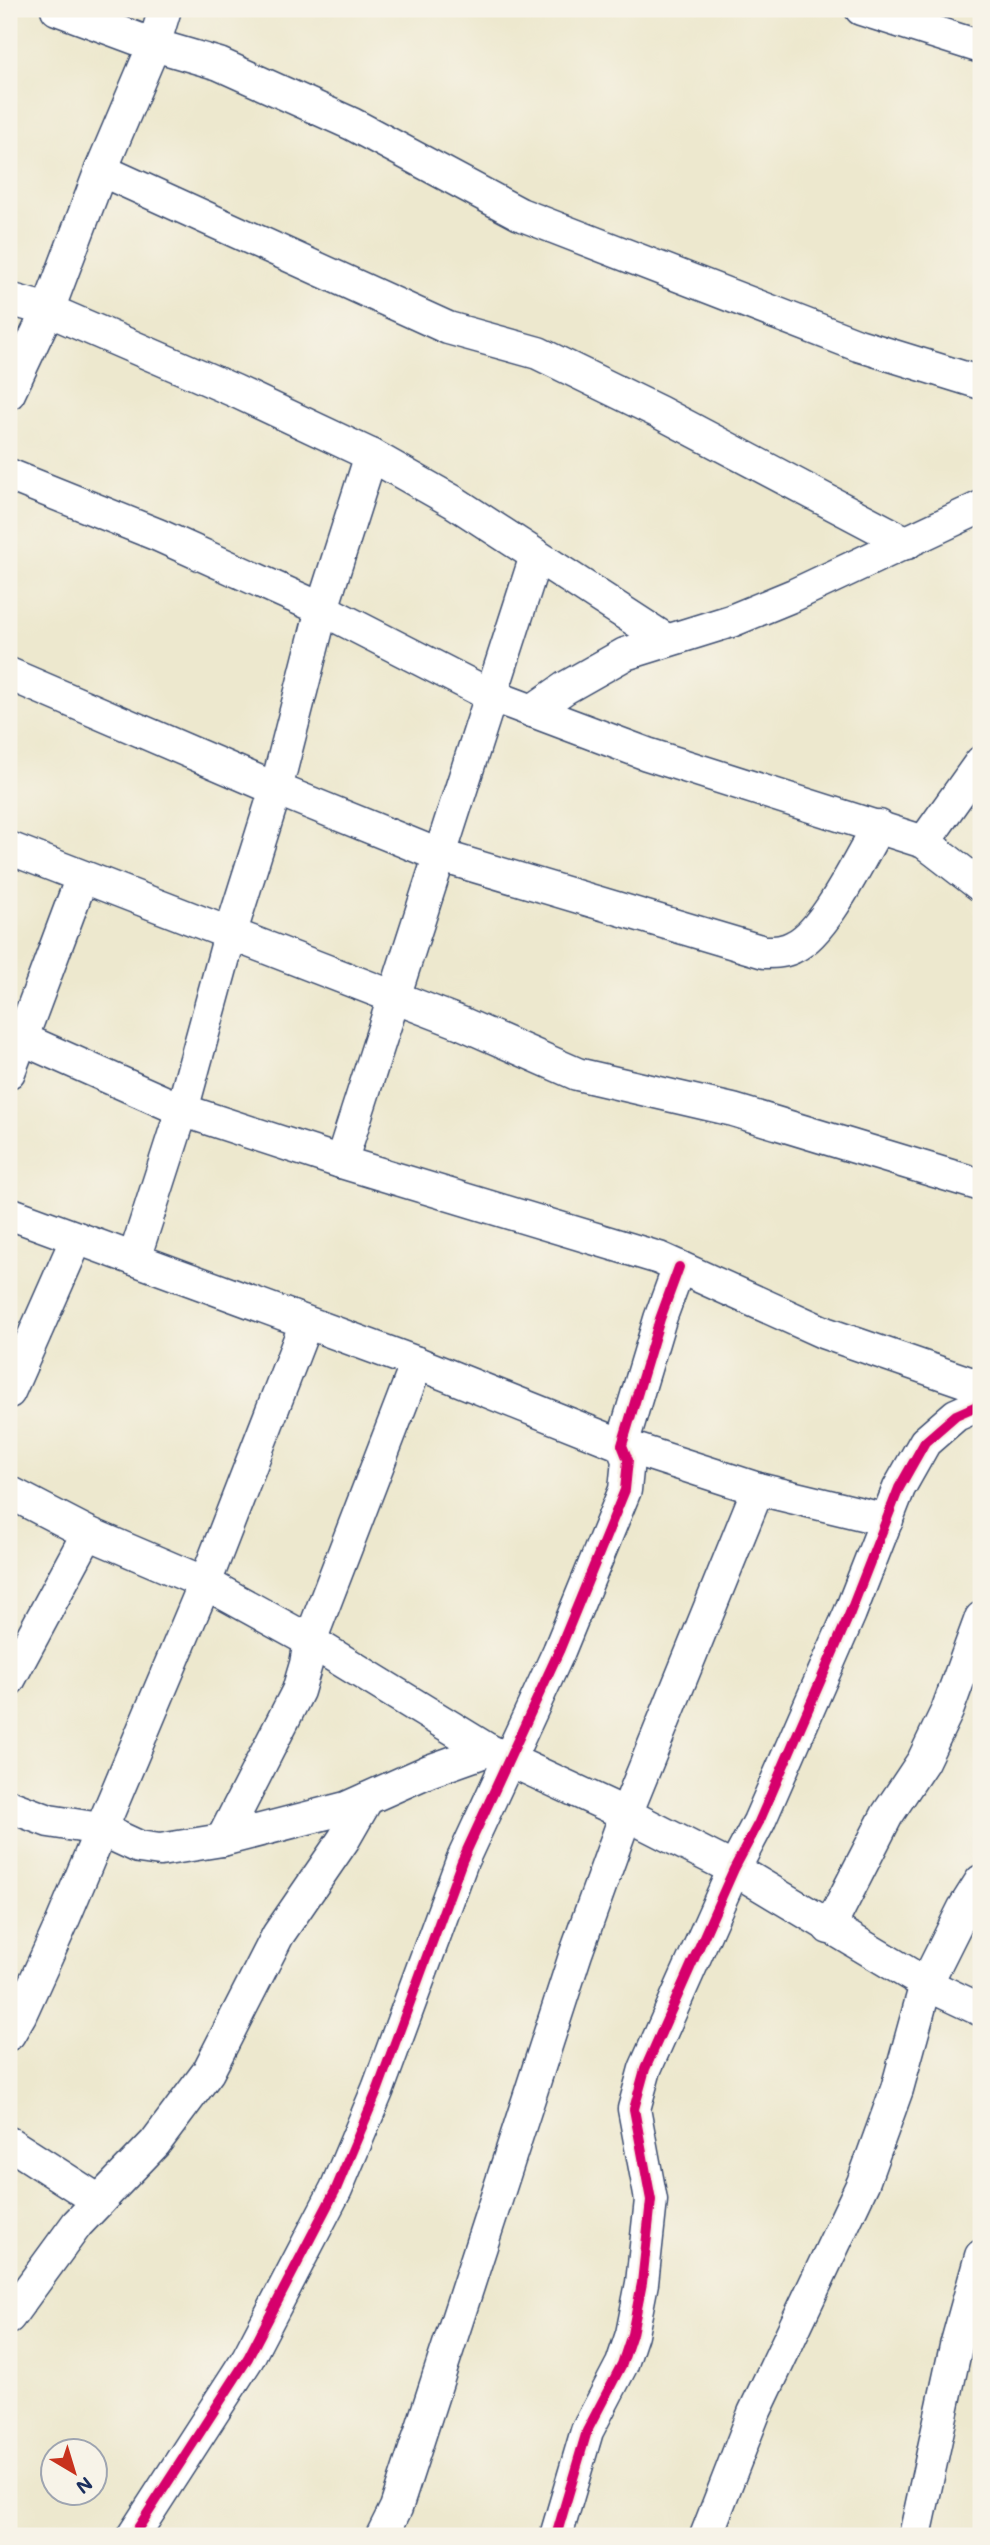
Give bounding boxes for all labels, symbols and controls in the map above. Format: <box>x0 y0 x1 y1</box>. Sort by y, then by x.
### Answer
north arrow <box>38 2436 108 2506</box>
text: N <box>71 2472 98 2500</box>

